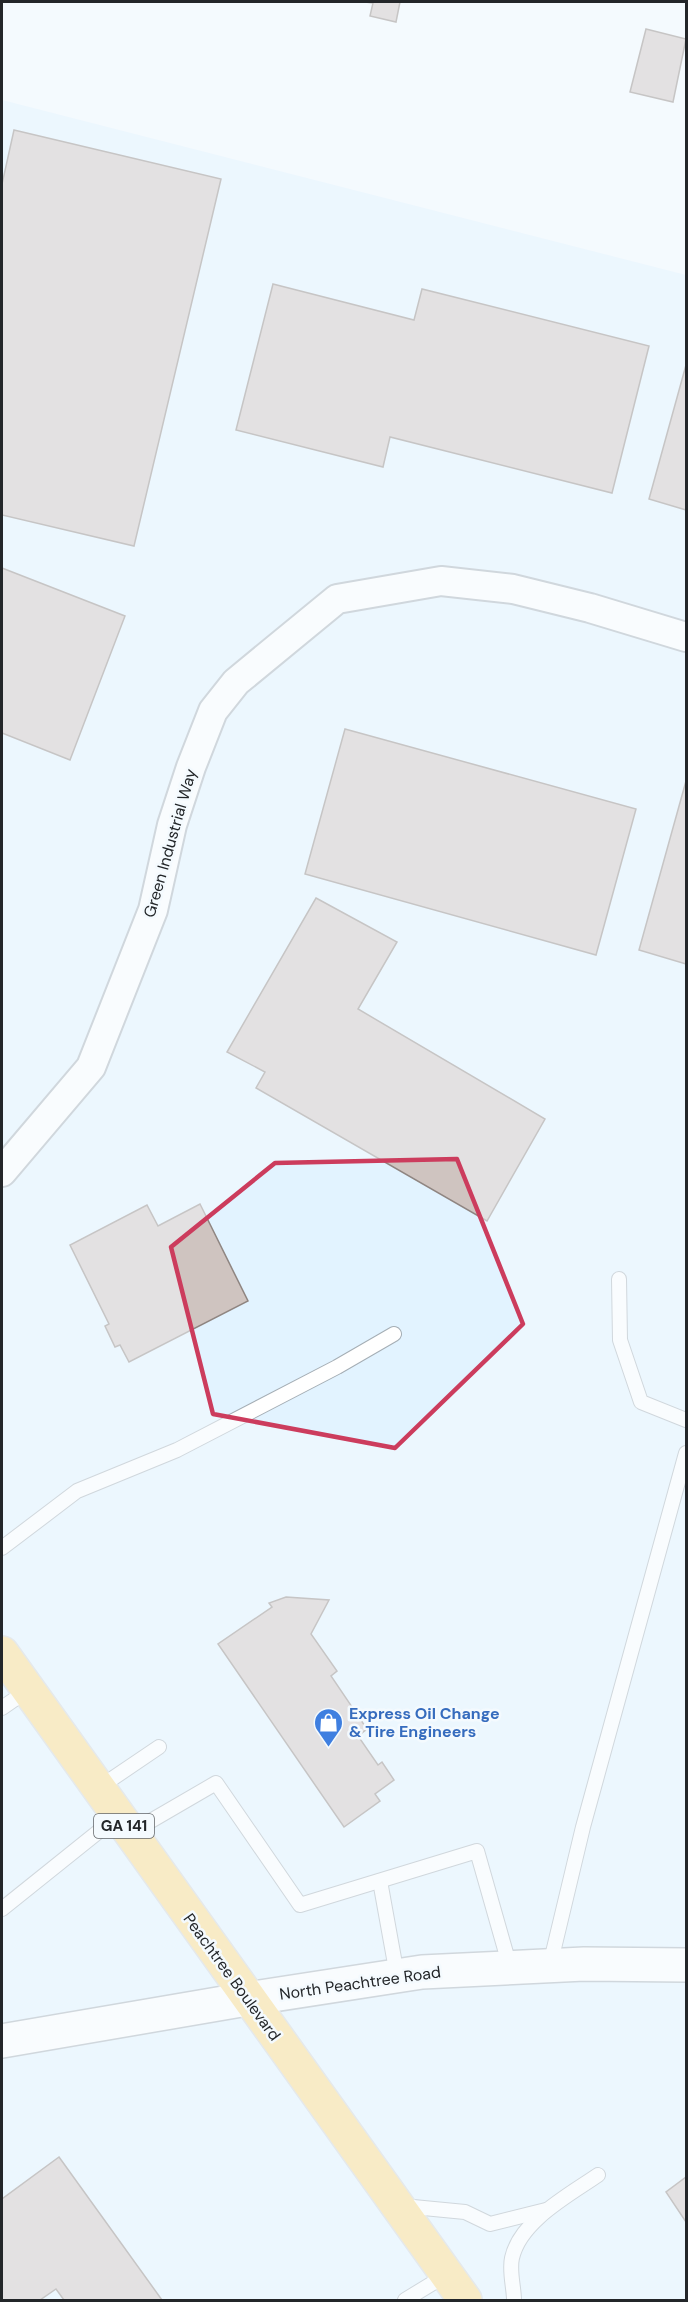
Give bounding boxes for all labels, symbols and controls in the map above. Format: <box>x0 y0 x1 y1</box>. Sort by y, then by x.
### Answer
street label: Green Industrial Way <box>139 766 201 920</box>
place label: Express Oil Change & Tire Engineers <box>349 1703 500 1742</box>
shop icon: Express Oil Change & Tire Engineers <box>312 1706 344 1748</box>
road number: GA 141 <box>94 1814 154 1838</box>
street label: Peachtree Boulevard <box>179 1909 285 2045</box>
street label: North Peachtree Road <box>278 1961 442 2005</box>

